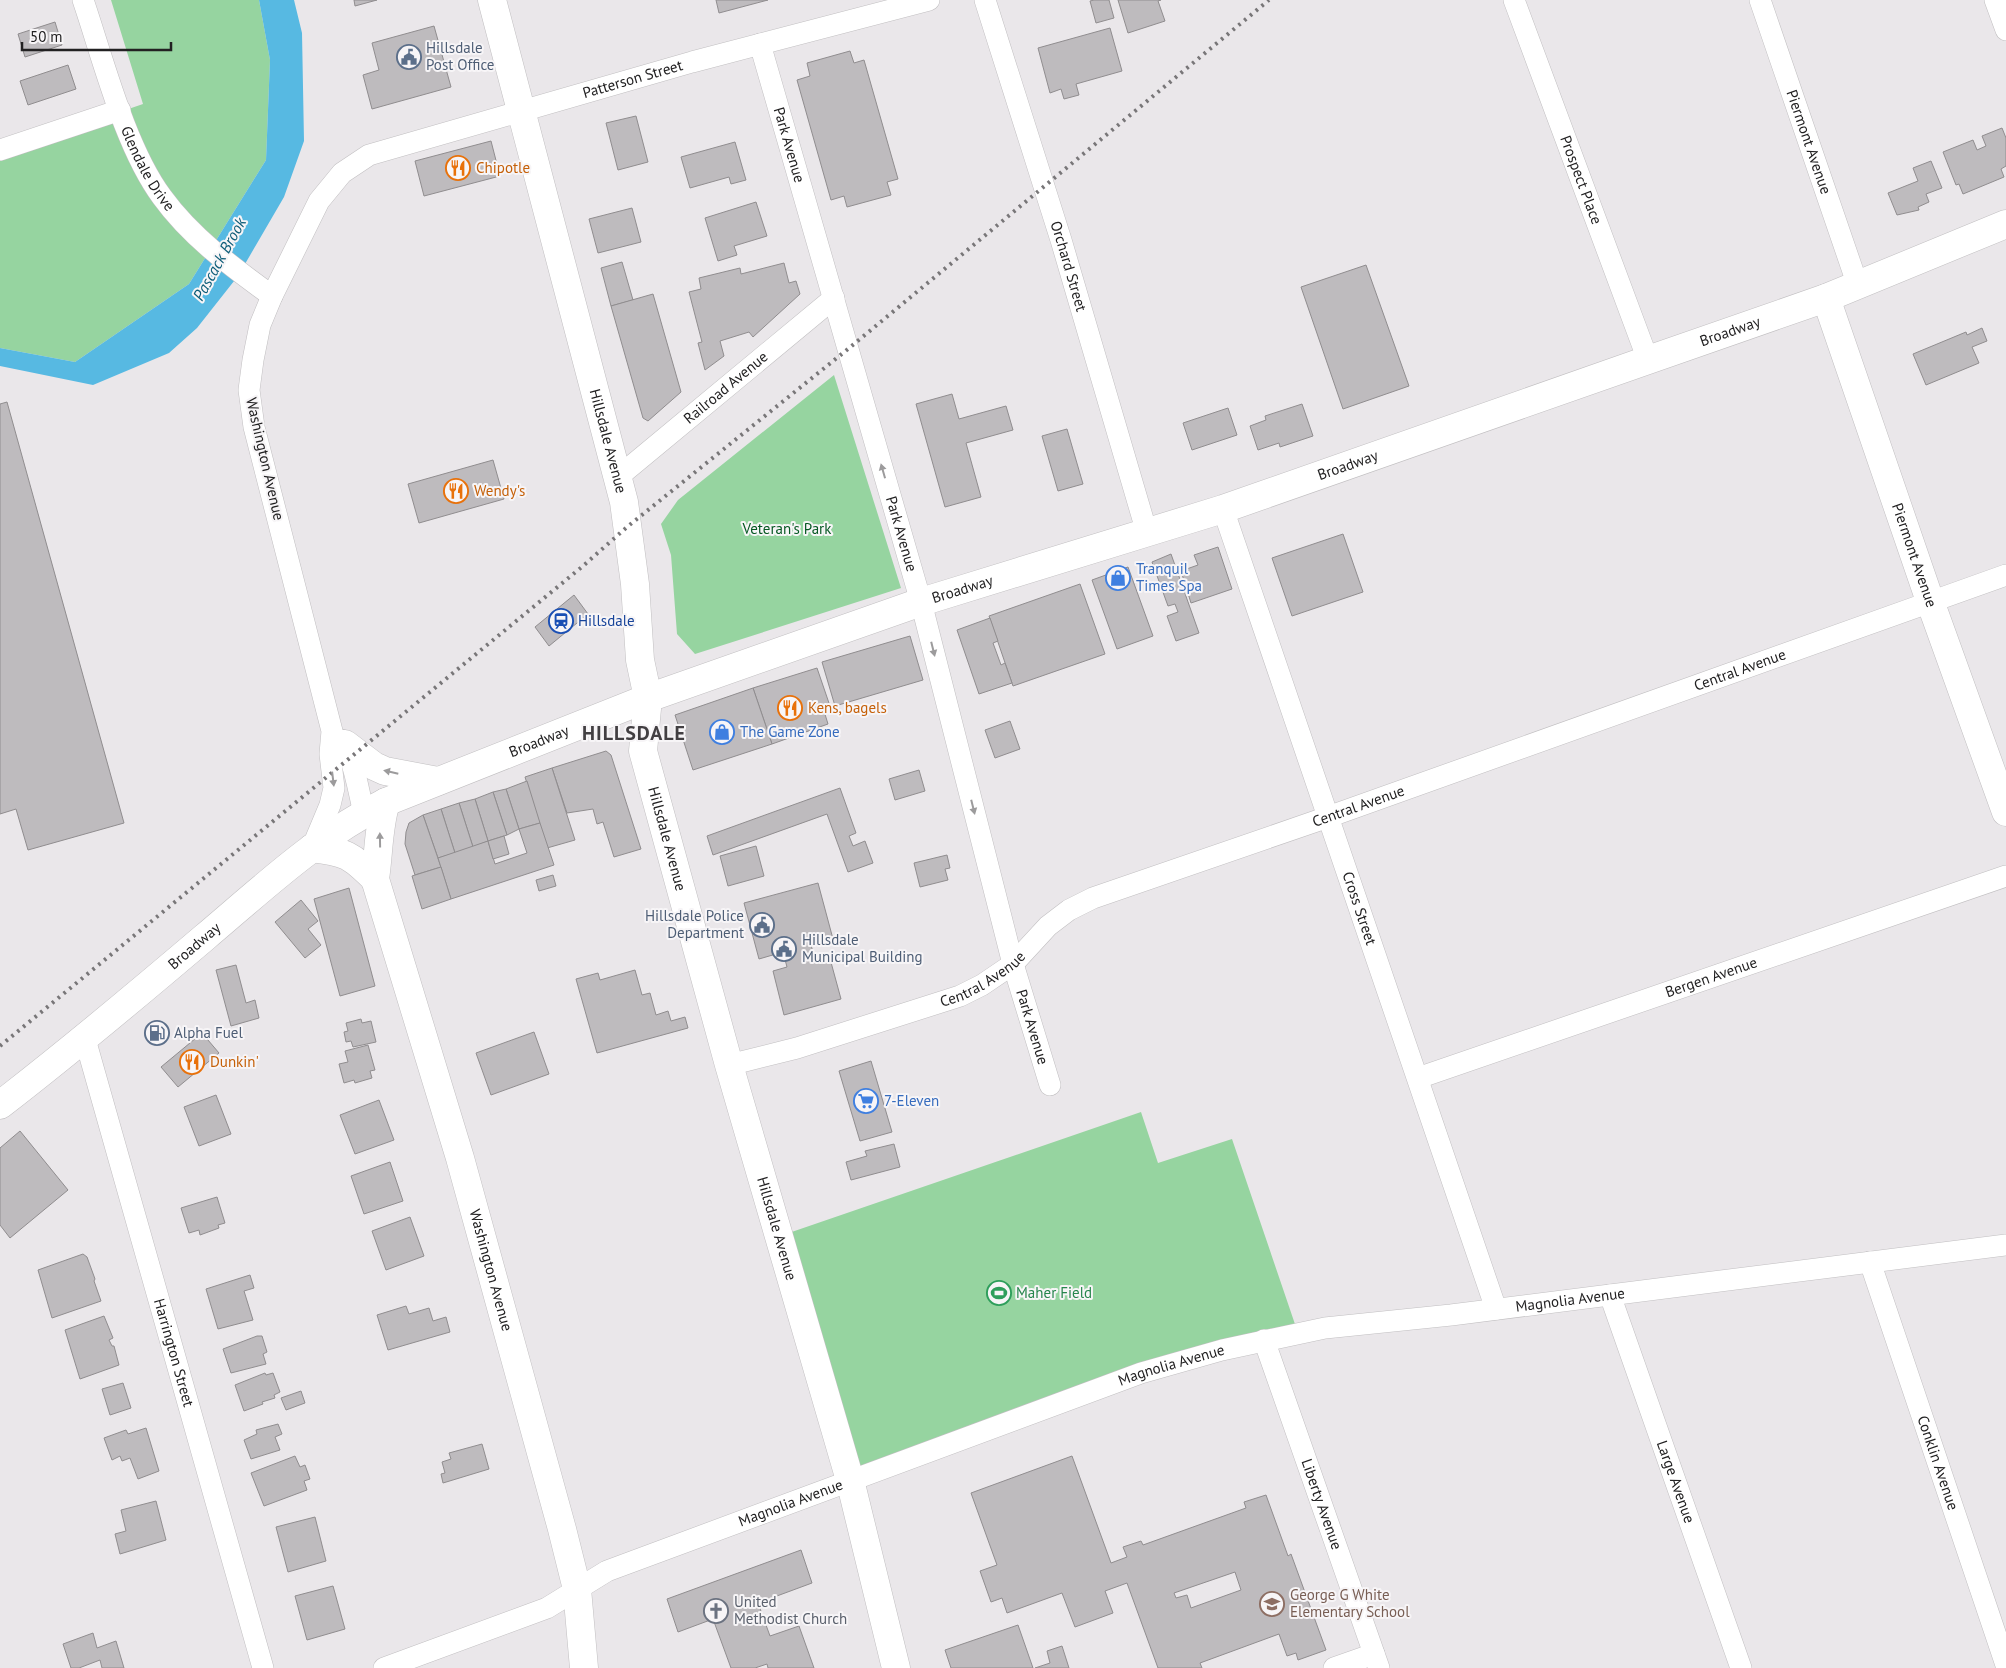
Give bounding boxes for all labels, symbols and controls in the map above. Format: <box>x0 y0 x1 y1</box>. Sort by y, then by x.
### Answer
scale bar <box>22 20 171 52</box>
text: 50 m <box>30 27 63 46</box>
place label: Hillsdale Post Office <box>426 38 494 74</box>
public building icon: Hillsdale Post Office <box>396 44 422 70</box>
street label: Patterson Street <box>580 55 685 102</box>
street label: Piermont Avenue <box>1782 87 1836 196</box>
street label: Park Avenue <box>770 105 809 185</box>
street label: Glendale Drive <box>117 123 179 215</box>
street label: Prospect Place <box>1556 133 1607 227</box>
restaurant icon: Chipotle <box>445 155 471 181</box>
place label: Chipotle <box>476 158 530 177</box>
water label: Pascack Brook <box>188 213 250 304</box>
street label: Orchard Street <box>1047 218 1091 313</box>
street label: Broadway <box>1697 312 1763 350</box>
street label: Railroad Avenue <box>679 347 771 428</box>
street label: Hillsdale Avenue <box>586 387 631 495</box>
street label: Washington Avenue <box>242 396 289 522</box>
street label: Broadway <box>1315 445 1380 484</box>
one-way arrow <box>879 463 887 478</box>
restaurant icon: Wendy's <box>443 478 469 504</box>
place label: Wendy's <box>474 481 525 500</box>
street label: Park Avenue <box>882 494 922 574</box>
street label: Piermont Avenue <box>1888 500 1942 610</box>
park label: Veteran's Park <box>742 519 832 538</box>
place label: Tranquil Times Spa <box>1136 559 1202 595</box>
shop icon: Tranquil Times Spa <box>1105 565 1131 591</box>
street label: Broadway <box>929 570 995 607</box>
station icon: Hillsdale <box>548 608 574 634</box>
place label: Hillsdale <box>578 611 635 630</box>
one-way arrow <box>929 642 937 657</box>
street label: Central Avenue <box>1691 644 1788 695</box>
restaurant icon: Kens, bagels <box>777 695 803 721</box>
place label: Kens, bagels <box>808 698 887 717</box>
shop icon: The Game Zone <box>709 719 735 745</box>
street label: Broadway <box>506 720 571 761</box>
district label: HILLSDALE <box>582 720 686 746</box>
place label: The Game Zone <box>740 722 840 741</box>
one-way arrow <box>383 768 398 776</box>
one-way arrow <box>329 771 337 787</box>
street label: Central Avenue <box>1310 781 1407 831</box>
street label: Hillsdale Avenue <box>644 784 691 893</box>
one-way arrow <box>969 799 977 814</box>
one-way arrow <box>375 832 383 848</box>
street label: Cross Street <box>1338 869 1381 947</box>
place label: Hillsdale Police Department <box>645 906 744 942</box>
public building icon: Hillsdale Police Department <box>749 912 775 938</box>
street label: Broadway <box>164 918 224 973</box>
place label: Hillsdale Municipal Building <box>802 930 923 966</box>
public building icon: Hillsdale Municipal Building <box>771 936 797 962</box>
street label: Central Avenue <box>938 947 1029 1011</box>
street label: Bergen Avenue <box>1663 952 1759 1001</box>
street label: Park Avenue <box>1012 987 1053 1067</box>
fuel station icon: Alpha Fuel <box>144 1020 170 1046</box>
place label: Alpha Fuel <box>174 1023 243 1042</box>
restaurant icon: Dunkin' <box>179 1049 205 1075</box>
place label: Dunkin' <box>210 1052 259 1071</box>
supermarket icon: 7-Eleven <box>853 1088 879 1114</box>
place label: 7-Eleven <box>884 1091 939 1110</box>
street label: Hillsdale Avenue <box>753 1174 801 1283</box>
street label: Washington Avenue <box>466 1207 517 1333</box>
sports icon: Maher Field <box>986 1280 1012 1306</box>
place label: Maher Field <box>1016 1283 1092 1302</box>
street label: Magnolia Avenue <box>1514 1283 1626 1316</box>
street label: Harrington Street <box>150 1296 199 1409</box>
street label: Magnolia Avenue <box>1115 1340 1226 1390</box>
street label: Conklin Avenue <box>1913 1413 1963 1512</box>
street label: Large Avenue <box>1653 1438 1699 1525</box>
street label: Liberty Avenue <box>1297 1456 1347 1552</box>
street label: Magnolia Avenue <box>736 1474 845 1530</box>
place label: George G White Elementary School <box>1290 1585 1410 1621</box>
school or university icon: George G White Elementary School <box>1259 1591 1285 1617</box>
place label: United Methodist Church <box>734 1592 847 1628</box>
church icon: United Methodist Church <box>703 1598 729 1624</box>

